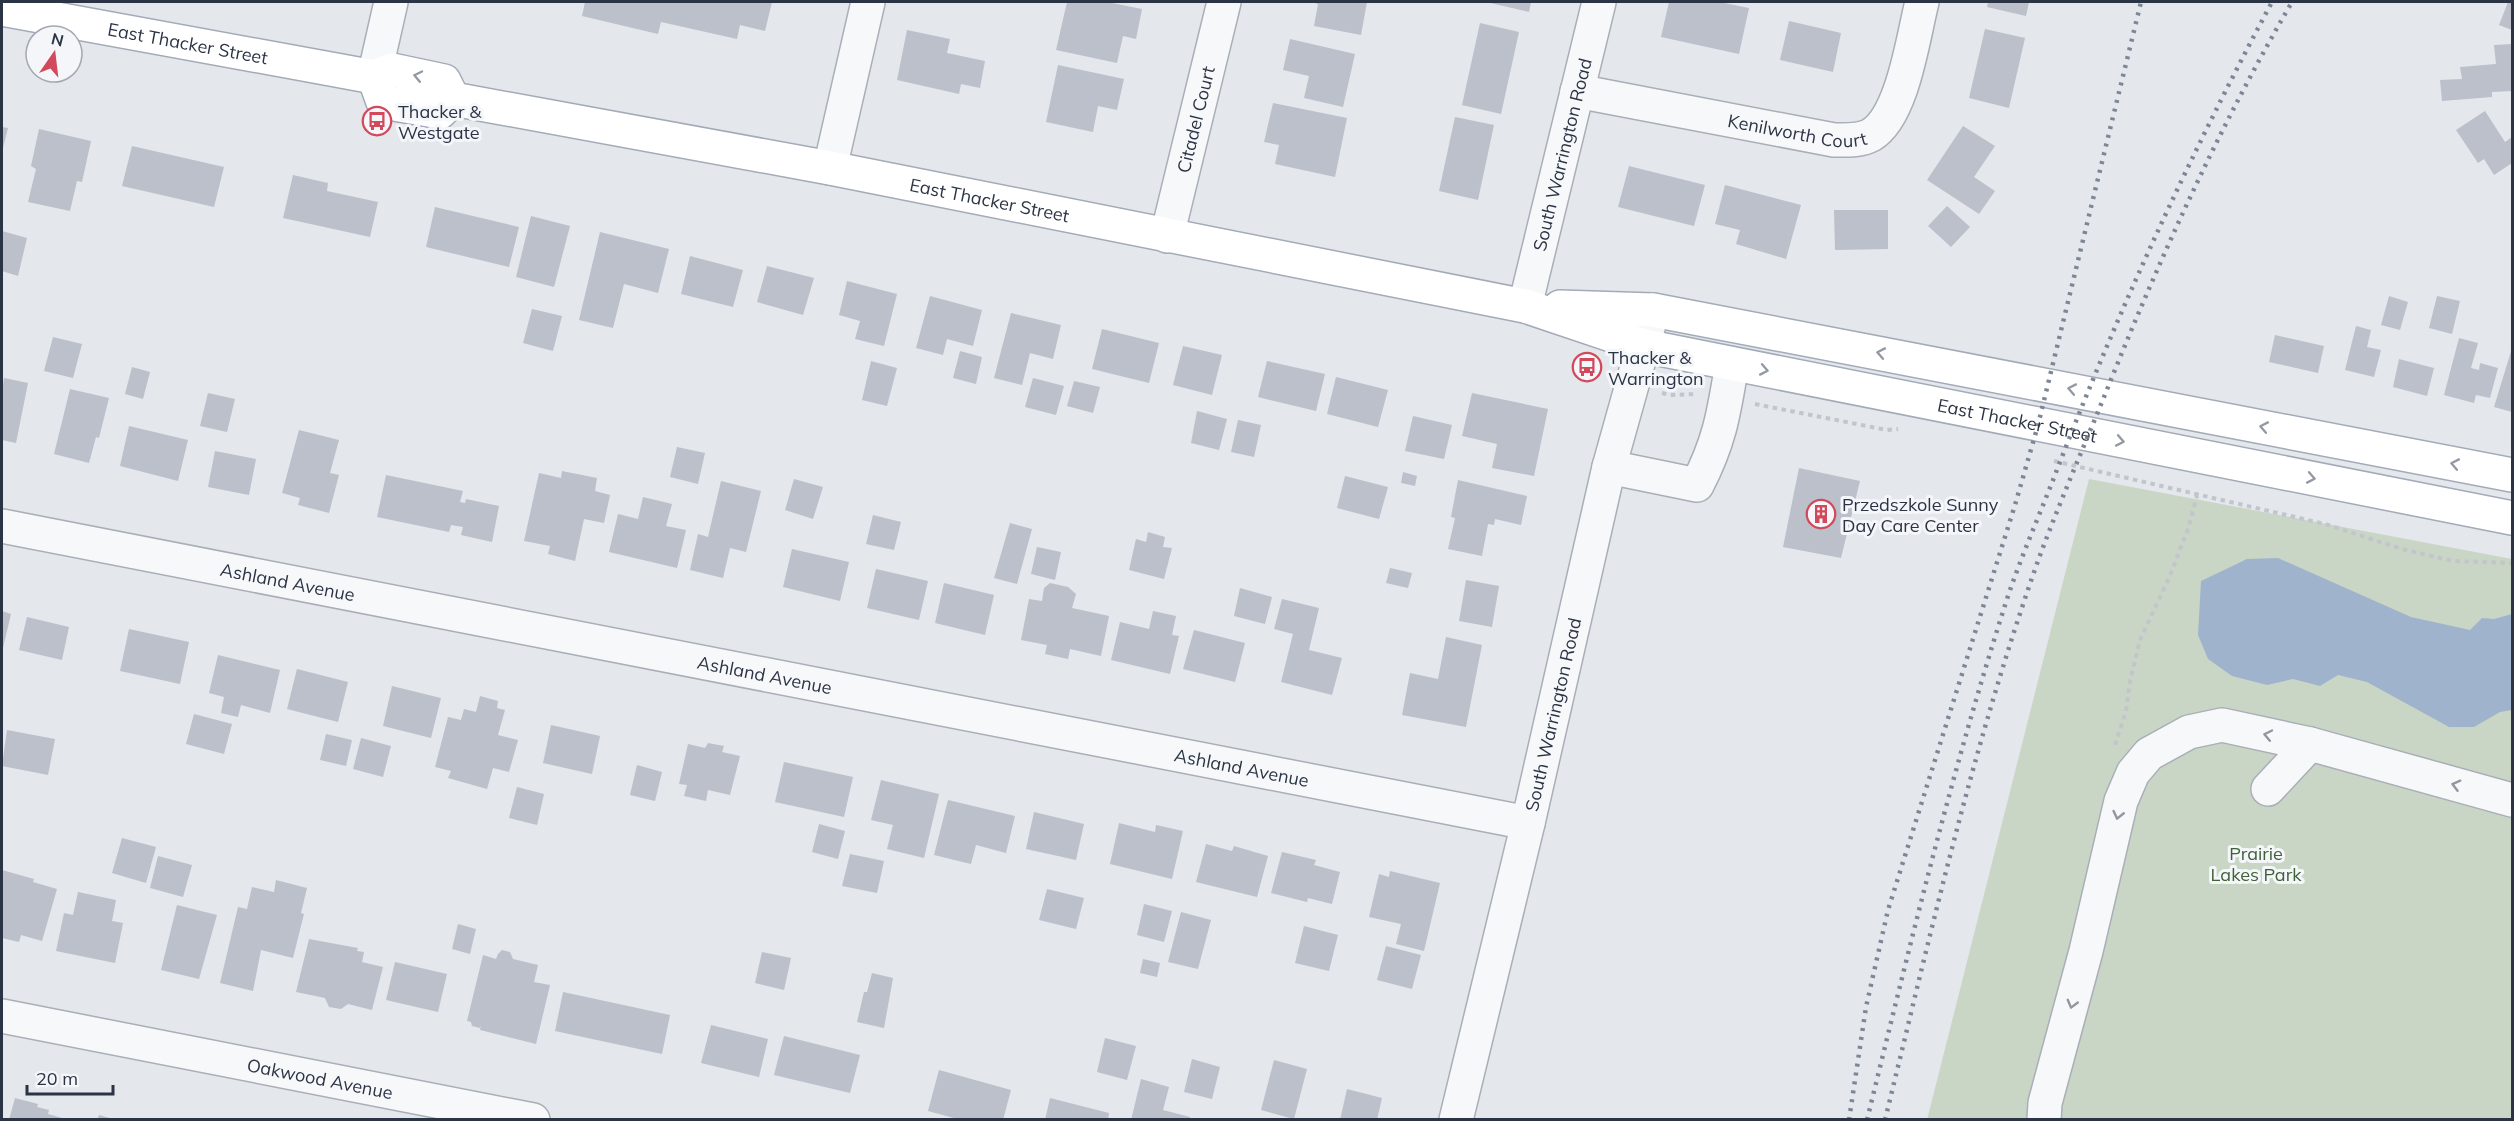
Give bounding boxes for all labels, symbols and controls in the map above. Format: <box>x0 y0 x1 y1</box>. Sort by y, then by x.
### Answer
street label: East Thacker Street <box>106 17 270 69</box>
north arrow <box>24 24 84 84</box>
text: N <box>49 28 66 51</box>
street label: South Warrington Road <box>1527 56 1596 253</box>
street label: Citadel Court <box>1171 64 1219 175</box>
one-way arrow <box>413 70 423 83</box>
place label: Thacker & Westgate <box>398 100 482 144</box>
bus stop icon: Thacker & Westgate <box>361 105 393 137</box>
street label: Kenilworth Court <box>1726 109 1869 152</box>
street label: East Thacker Street <box>908 173 1071 227</box>
place label: Thacker & Warrington <box>1608 346 1704 390</box>
one-way arrow <box>1876 347 1886 360</box>
bus stop icon: Thacker & Warrington <box>1571 351 1603 383</box>
one-way arrow <box>1759 363 1769 376</box>
one-way arrow <box>2068 383 2078 396</box>
street label: East Thacker Street <box>1936 393 2099 447</box>
one-way arrow <box>2259 421 2269 434</box>
one-way arrow <box>2115 434 2125 447</box>
one-way arrow <box>2450 458 2460 471</box>
one-way arrow <box>2306 471 2316 484</box>
place label: Przedszkole Sunny Day Care Center <box>1842 493 1999 537</box>
building icon: Przedszkole Sunny Day Care Center <box>1805 498 1837 530</box>
street label: Ashland Avenue <box>218 557 357 606</box>
street label: South Warrington Road <box>1520 615 1586 813</box>
street label: Ashland Avenue <box>695 650 834 699</box>
one-way arrow <box>2263 729 2273 742</box>
street label: Ashland Avenue <box>1173 743 1311 792</box>
one-way arrow <box>2451 779 2461 792</box>
one-way arrow <box>2112 809 2125 819</box>
park label: Prairie Lakes Park <box>2211 842 2302 886</box>
one-way arrow <box>2067 998 2079 1009</box>
street label: Oakwood Avenue <box>245 1053 395 1104</box>
scale bar <box>27 1058 112 1096</box>
text: 20 m <box>36 1067 78 1090</box>

